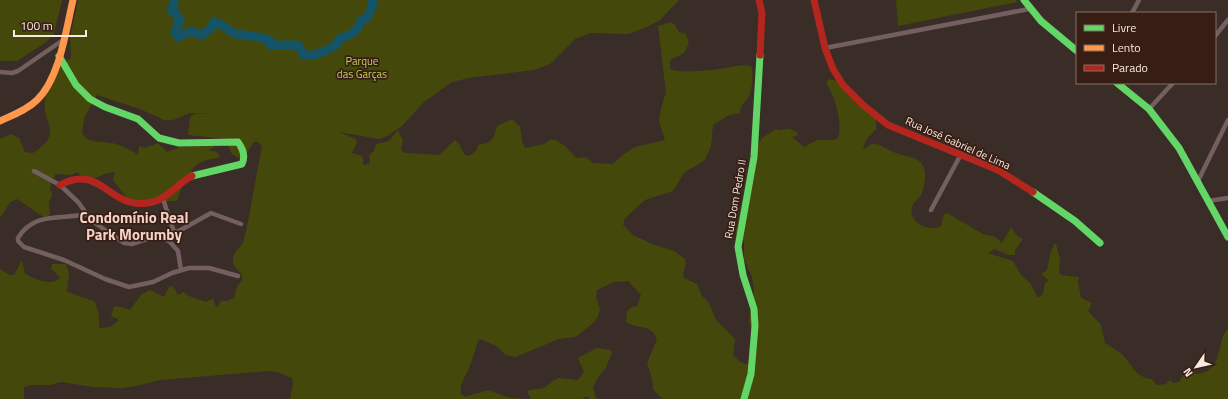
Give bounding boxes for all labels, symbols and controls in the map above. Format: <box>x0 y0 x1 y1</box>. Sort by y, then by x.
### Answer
scale bar <box>14 12 86 38</box>
legend <box>1076 12 1216 84</box>
text: 100 m <box>20 16 53 35</box>
text: Livre <box>1112 18 1136 37</box>
text: Lento <box>1112 38 1141 57</box>
park label: Parque das Garças <box>337 53 387 82</box>
text: Parado <box>1112 58 1148 77</box>
street label: Rua José Gabriel de Lima <box>903 113 1014 174</box>
street label: Rua Dom Pedro II <box>720 158 750 240</box>
district label: Condomínio Real Park Morumby <box>80 206 188 246</box>
north arrow <box>1176 347 1216 387</box>
text: N <box>1179 365 1196 380</box>

